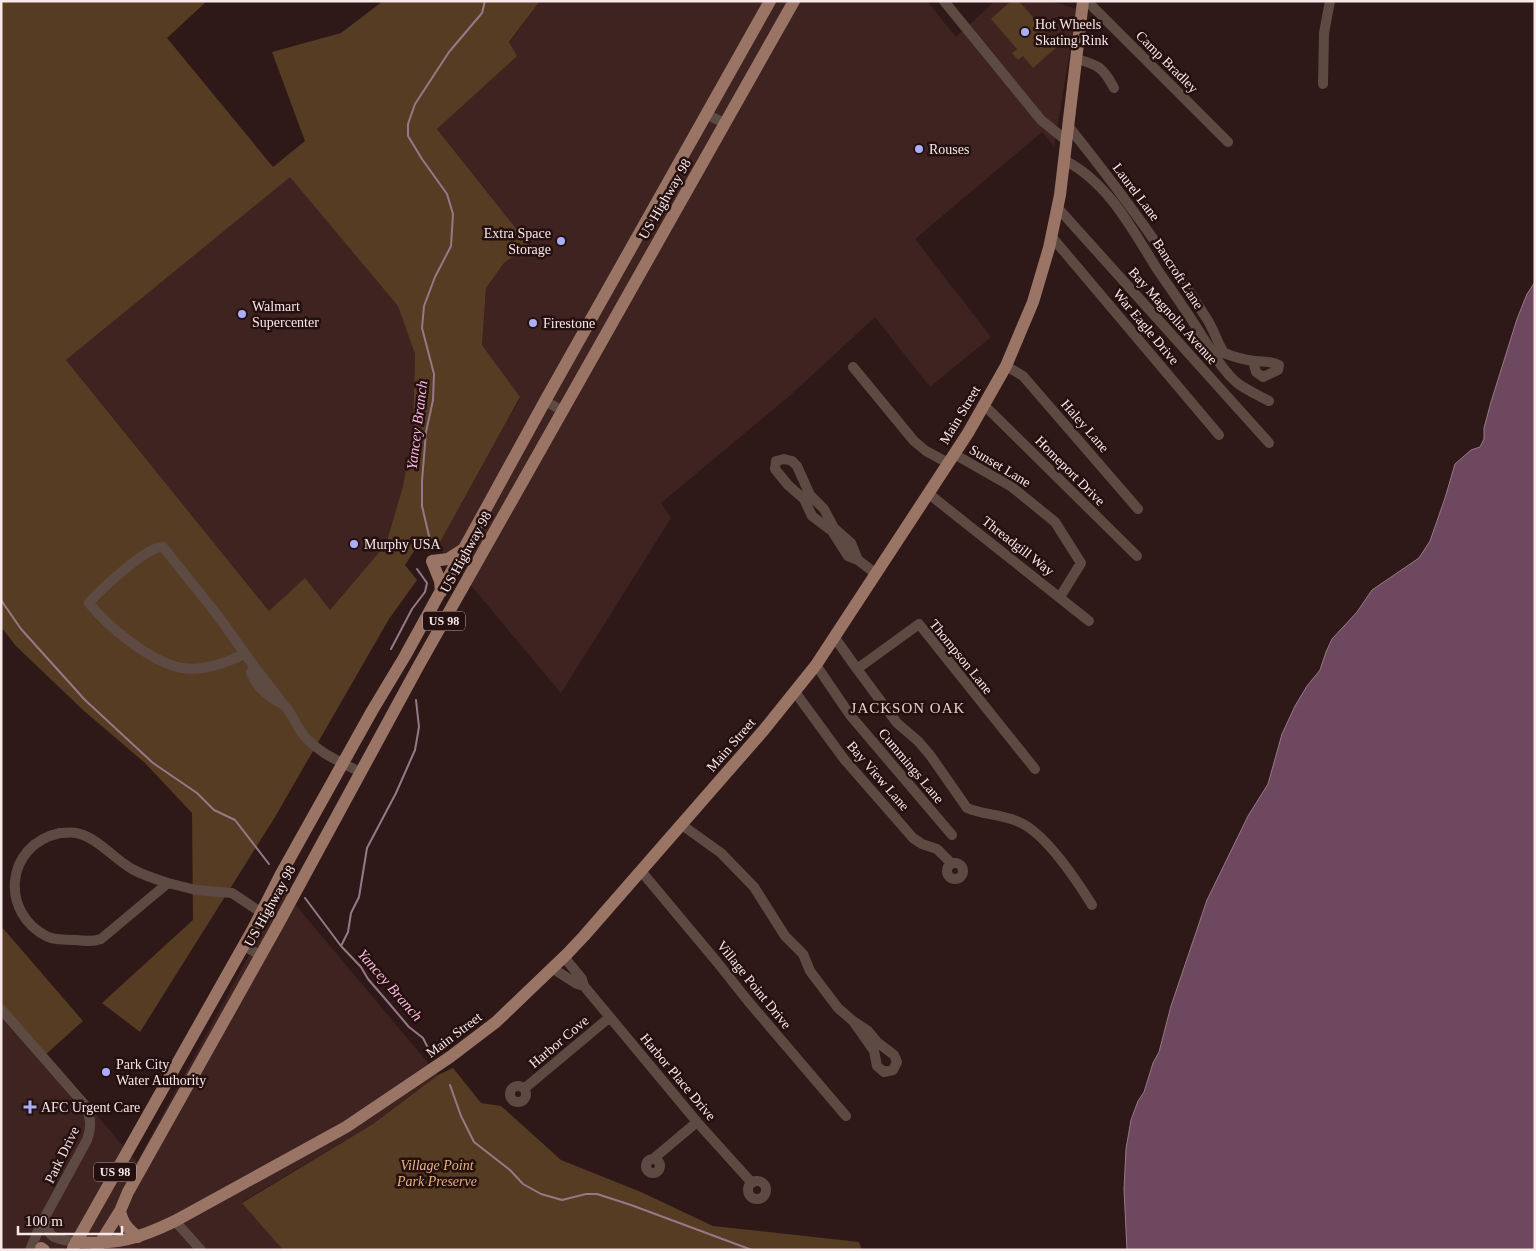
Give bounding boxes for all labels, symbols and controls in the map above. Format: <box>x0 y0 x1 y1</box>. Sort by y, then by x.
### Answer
place label: Hot Wheels Skating Rink <box>1035 17 1109 48</box>
marker: Hot Wheels Skating Rink <box>1019 26 1031 38</box>
street label: Camp Bradley <box>1133 28 1201 96</box>
place label: Rouses <box>929 142 969 157</box>
marker: Rouses <box>913 143 925 155</box>
street label: US Highway 98 <box>636 156 694 242</box>
street label: Laurel Lane <box>1110 160 1162 224</box>
place label: Extra Space Storage <box>484 226 551 257</box>
marker: Extra Space Storage <box>555 235 567 247</box>
street label: Bancroft Lane <box>1150 236 1206 312</box>
street label: Bay Magnolia Avenue <box>1126 265 1220 367</box>
street label: War Eagle Drive <box>1110 286 1182 368</box>
place label: Walmart Supercenter <box>252 299 319 330</box>
marker: Walmart Supercenter <box>236 308 248 320</box>
place label: Firestone <box>543 316 595 331</box>
marker: Firestone <box>527 317 539 329</box>
water label: Yancey Branch <box>404 379 430 471</box>
street label: Main Street <box>937 383 983 447</box>
street label: Haley Lane <box>1058 397 1112 455</box>
street label: Homeport Drive <box>1032 433 1108 509</box>
street label: Sunset Lane <box>967 442 1033 490</box>
street label: US Highway 98 <box>438 509 494 595</box>
street label: Threadgill Way <box>979 513 1057 579</box>
place label: Murphy USA <box>364 537 442 552</box>
marker: Murphy USA <box>348 538 360 550</box>
road number: US 98 <box>423 612 465 630</box>
street label: Thompson Lane <box>926 617 996 697</box>
district label: JACKSON OAK <box>851 700 965 716</box>
street label: Main Street <box>704 715 758 775</box>
street label: Cummings Lane <box>875 726 947 806</box>
street label: Bay View Lane <box>844 738 912 814</box>
street label: US Highway 98 <box>242 863 298 949</box>
street label: Village Point Drive <box>714 938 794 1032</box>
water label: Yancey Branch <box>354 946 426 1024</box>
street label: Main Street <box>423 1009 485 1061</box>
street label: Harbor Cove <box>526 1013 592 1071</box>
street label: Harbor Place Drive <box>637 1030 719 1124</box>
place label: Park City Water Authority <box>116 1057 206 1088</box>
marker: Park City Water Authority <box>100 1066 112 1078</box>
marker: AFC Urgent Care <box>23 1100 37 1114</box>
place label: AFC Urgent Care <box>41 1100 140 1115</box>
street label: Park Drive <box>42 1124 82 1186</box>
park label: Village Point Park Preserve <box>396 1158 477 1189</box>
road number: US 98 <box>94 1162 136 1182</box>
scale bar <box>18 1204 121 1236</box>
text: 100 m <box>25 1213 63 1229</box>

